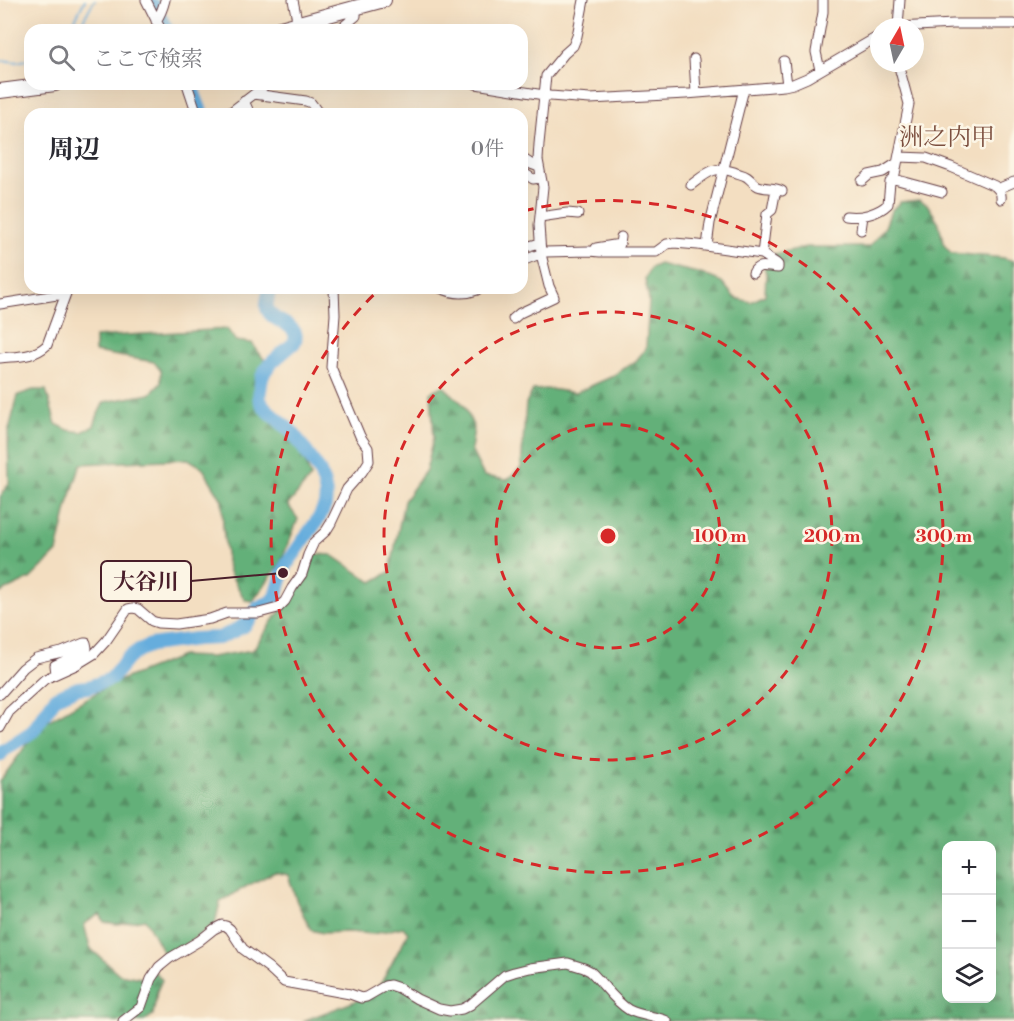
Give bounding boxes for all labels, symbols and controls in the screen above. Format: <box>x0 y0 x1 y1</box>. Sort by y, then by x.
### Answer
north arrow <box>870 18 924 72</box>
search box <box>24 24 528 90</box>
icon: search <box>45 41 78 74</box>
text: ここで検索 <box>93 46 203 73</box>
district label: 洲之内甲 <box>899 123 995 153</box>
text: 周辺 <box>48 134 100 166</box>
text: 0件 <box>471 137 504 162</box>
text: 100 m <box>693 525 747 548</box>
text: 200 m <box>804 525 861 548</box>
text: 300 m <box>916 525 973 548</box>
centre of rings <box>598 526 618 546</box>
callout: 大谷川 <box>101 561 191 601</box>
text: 大谷川 <box>113 569 179 596</box>
map controls <box>942 841 996 1003</box>
button: + <box>942 841 996 895</box>
button: − <box>942 895 996 949</box>
button: layers <box>942 949 996 1003</box>

